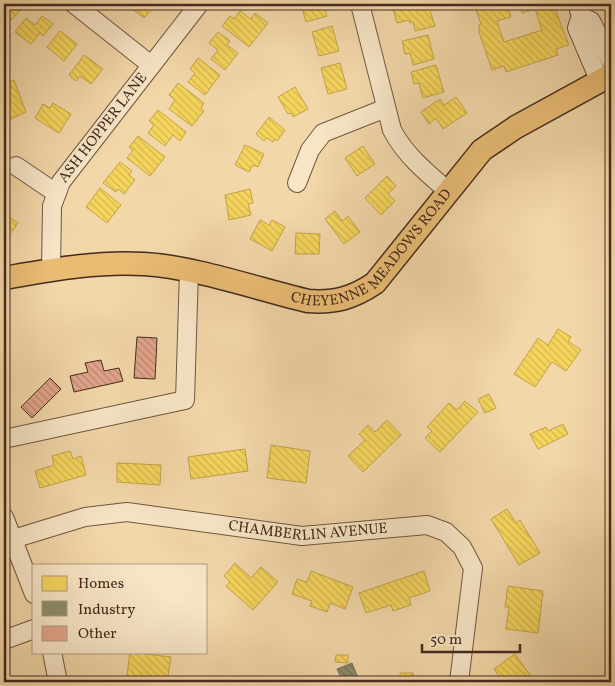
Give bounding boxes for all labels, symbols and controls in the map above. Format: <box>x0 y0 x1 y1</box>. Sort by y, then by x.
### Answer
street label: ASH HOPPER LANE <box>53 68 152 187</box>
street label: CHEYENNE MEADOWS ROAD <box>289 185 457 312</box>
street label: CHAMBERLIN AVENUE <box>227 516 388 546</box>
legend <box>32 564 208 654</box>
text: Homes <box>78 574 124 595</box>
text: Industry <box>78 600 135 621</box>
scale bar <box>422 621 520 653</box>
text: Other <box>78 624 117 645</box>
text: 50 m <box>430 630 462 651</box>

